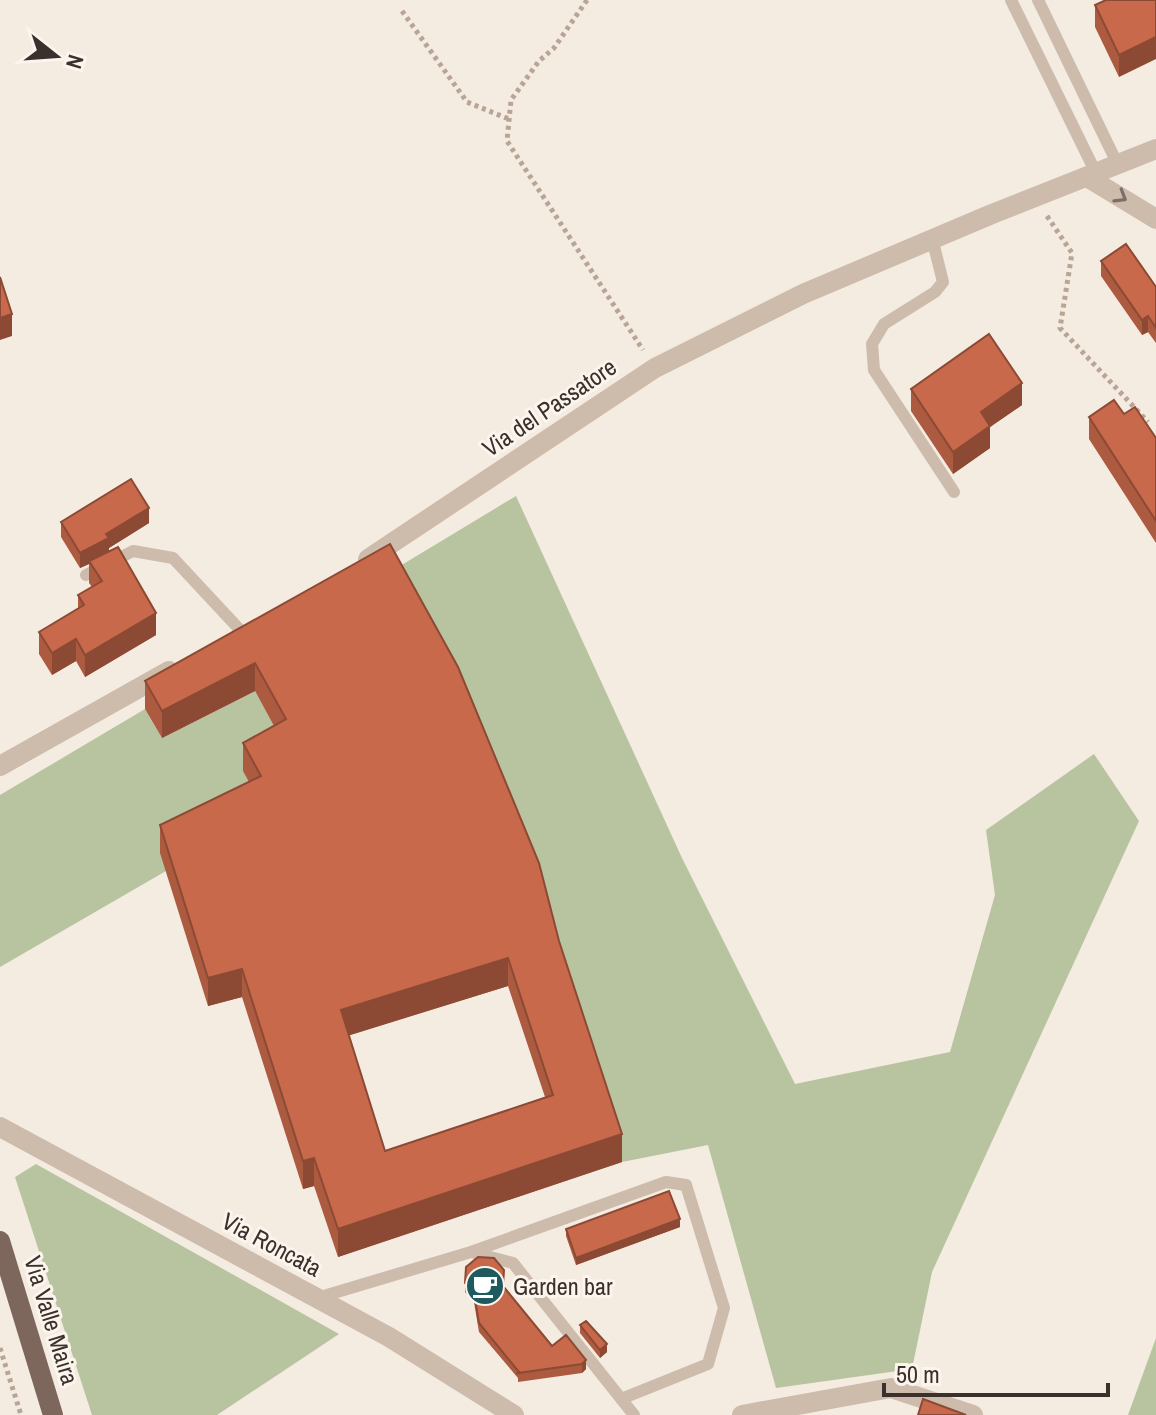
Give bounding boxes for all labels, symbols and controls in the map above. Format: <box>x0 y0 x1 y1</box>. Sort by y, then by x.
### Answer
north arrow <box>16 16 96 96</box>
text: N <box>59 51 91 72</box>
one-way arrow <box>1112 187 1127 203</box>
street label: Via del Passatore <box>476 350 622 464</box>
street label: Via Roncata <box>217 1205 327 1283</box>
street label: Via Valle Maira <box>17 1252 87 1388</box>
cafe icon: Garden bar <box>464 1265 506 1307</box>
place label: Garden bar <box>513 1270 613 1302</box>
scale bar <box>884 1347 1108 1397</box>
text: 50 m <box>896 1358 940 1390</box>

